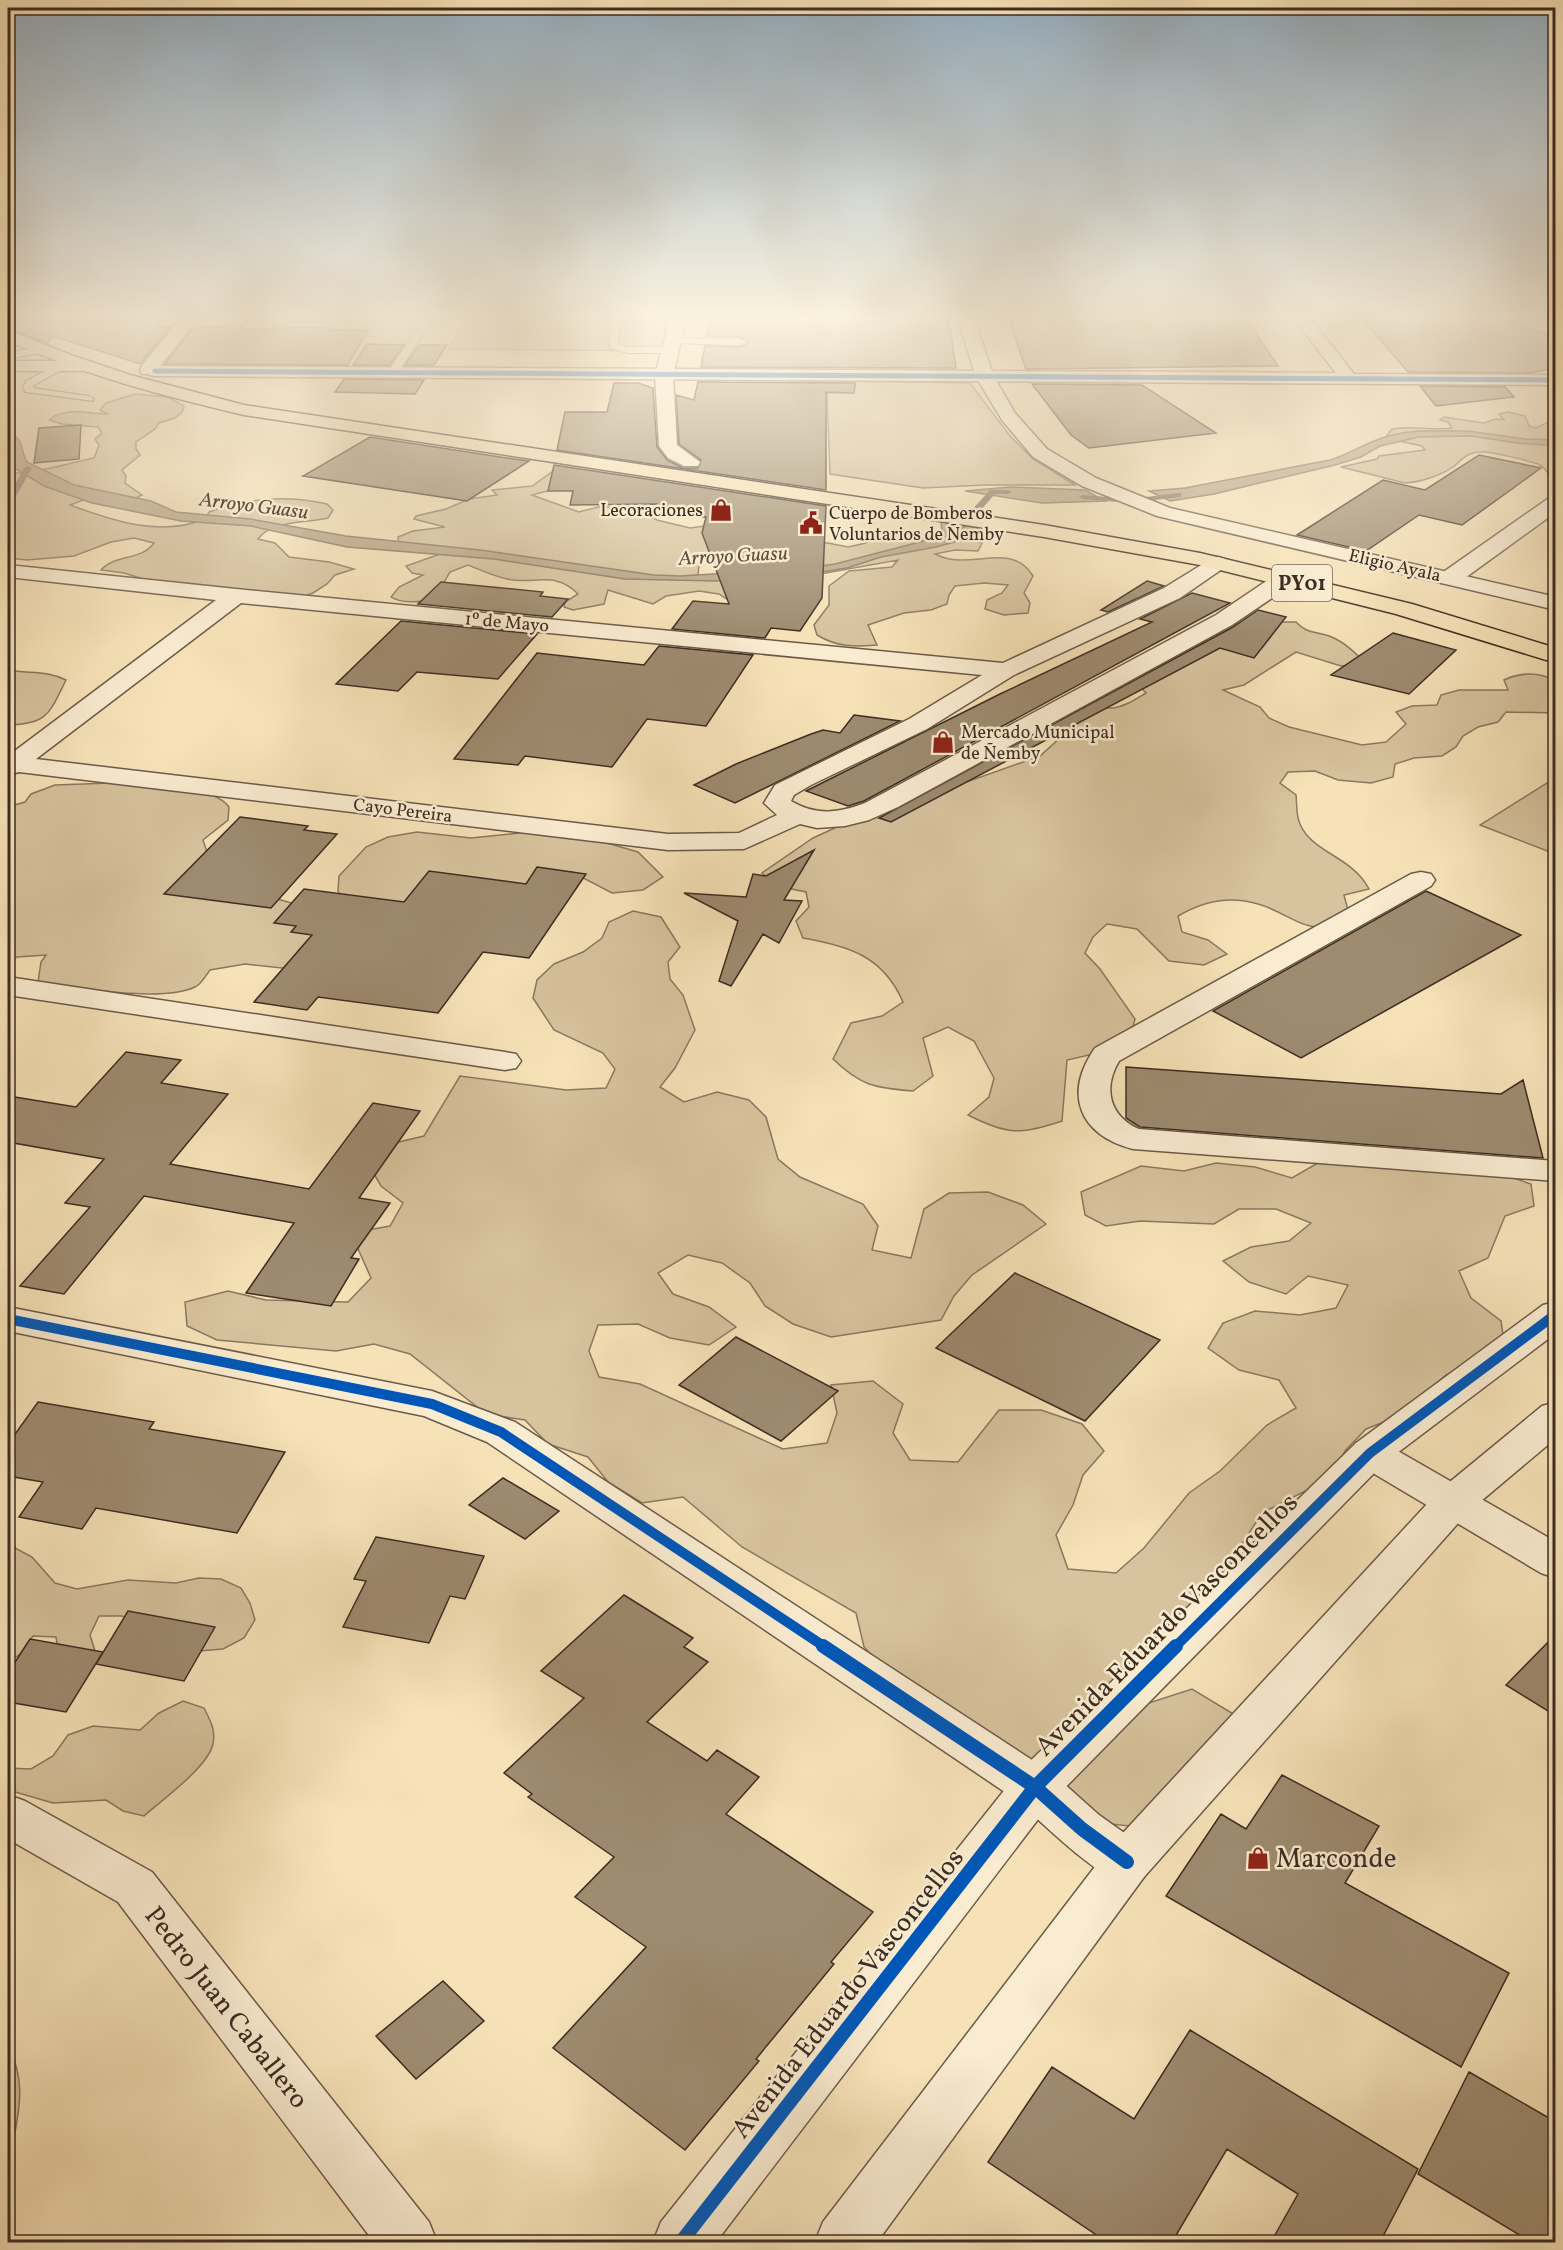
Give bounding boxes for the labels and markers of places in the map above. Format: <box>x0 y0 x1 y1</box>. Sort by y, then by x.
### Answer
shop icon: Lecoraciones <box>708 497 734 523</box>
place label: Lecoraciones <box>600 499 703 524</box>
place label: Cuerpo de Bomberos Voluntarios de Ñemby <box>829 502 1004 548</box>
public building icon: Cuerpo de Bomberos Voluntarios de Ñemby <box>798 510 824 536</box>
place label: Mercado Municipal de Ñemby <box>961 721 1115 767</box>
shop icon: Mercado Municipal de Ñemby <box>930 729 956 755</box>
place label: Marconde <box>1276 1841 1396 1879</box>
shop icon: Marconde <box>1245 1845 1271 1871</box>

